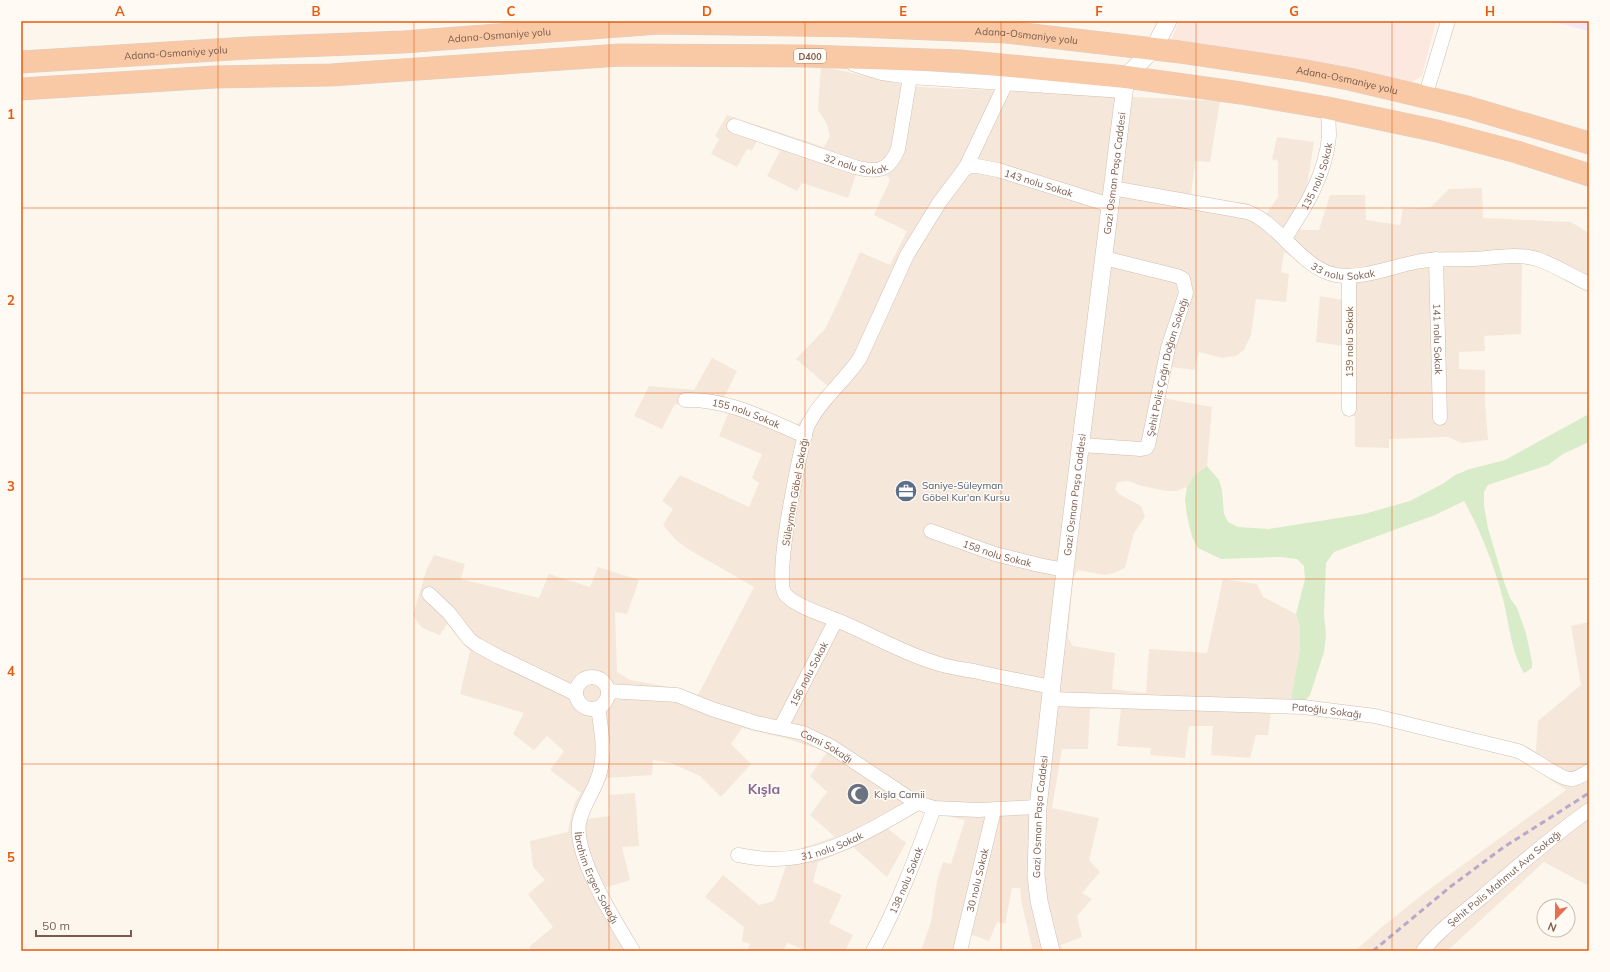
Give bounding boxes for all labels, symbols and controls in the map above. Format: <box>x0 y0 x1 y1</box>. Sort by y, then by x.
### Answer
text: A <box>115 3 125 19</box>
text: B <box>312 3 321 19</box>
text: C <box>507 3 516 19</box>
text: D <box>702 3 712 19</box>
text: E <box>899 3 907 19</box>
text: F <box>1095 3 1103 19</box>
text: G <box>1289 3 1299 19</box>
text: H <box>1485 3 1495 19</box>
street label: Adana-Osmaniye yolu <box>975 24 1079 47</box>
street label: Adana-Osmaniye yolu <box>447 25 551 45</box>
street label: Adana-Osmaniye yolu <box>124 43 228 62</box>
road number: D400 <box>794 49 826 63</box>
street label: Adana-Osmaniye yolu <box>1295 63 1399 97</box>
text: 1 <box>7 106 15 122</box>
street label: Gazi Osman Paşa Caddesi <box>1100 111 1128 235</box>
street label: 135 nolu Sokak <box>1298 141 1335 212</box>
street label: 32 nolu Sokak <box>822 150 891 176</box>
street label: 143 nolu Sokak <box>1003 166 1075 200</box>
street label: 33 nolu Sokak <box>1309 259 1377 282</box>
text: 2 <box>7 292 15 308</box>
street label: Şehit Polis Çağrı Doğan Sokağı <box>1143 296 1191 438</box>
street label: 141 nolu Sokak <box>1431 303 1445 376</box>
street label: 139 nolu Sokak <box>1343 306 1356 378</box>
street label: 155 nolu Sokak <box>711 395 783 431</box>
street label: Gazi Osman Paşa Caddesi <box>1060 433 1088 557</box>
street label: Süleyman Göbel Sokağı <box>779 437 811 547</box>
text: 3 <box>7 478 15 494</box>
office icon: Saniye-Süleyman Göbel Kur'an Kursu <box>893 478 919 504</box>
place label: Saniye-Süleyman Göbel Kur'an Kursu <box>922 479 1010 504</box>
street label: 158 nolu Sokak <box>961 537 1034 570</box>
street label: 156 nolu Sokak <box>786 638 831 708</box>
text: 4 <box>7 663 15 679</box>
street label: Patoğlu Sokağı <box>1292 700 1362 721</box>
street label: Cami Sokağı <box>798 726 855 766</box>
street label: Gazi Osman Paşa Caddesi <box>1029 755 1050 878</box>
district label: Kışla <box>748 780 780 798</box>
mosque icon: Kışla Camii <box>845 781 871 807</box>
place label: Kışla Camii <box>874 788 925 801</box>
street label: Şehit Polis Mahmut Ava Sokağı <box>1444 827 1563 929</box>
street label: 31 nolu Sokak <box>800 828 866 863</box>
street label: İbrahim Ergen Sokağı <box>572 831 622 926</box>
street label: 138 nolu Sokak <box>886 844 926 916</box>
street label: 30 nolu Sokak <box>963 846 991 913</box>
text: 5 <box>7 849 15 865</box>
north arrow <box>1536 898 1576 938</box>
scale bar <box>36 912 131 938</box>
text: 50 m <box>42 918 70 933</box>
text: N <box>1546 919 1559 935</box>

